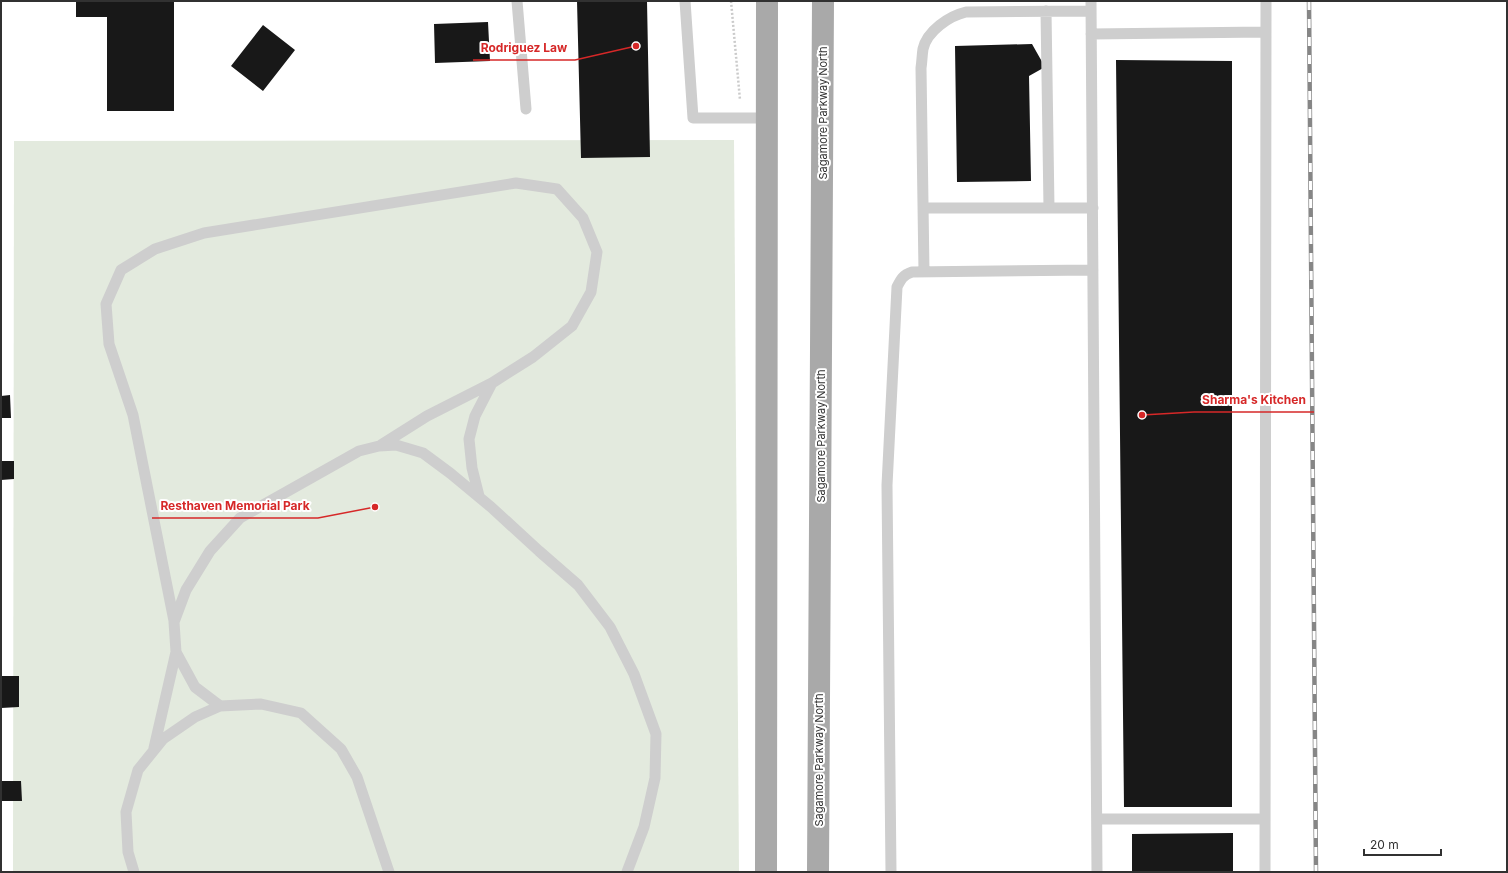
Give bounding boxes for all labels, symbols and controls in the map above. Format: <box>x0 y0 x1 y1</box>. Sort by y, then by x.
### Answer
callout: Rodriguez Law <box>473 36 575 60</box>
text: Rodriguez Law <box>481 40 568 55</box>
street label: Sagamore Parkway North <box>816 47 830 180</box>
street label: Sagamore Parkway North <box>814 370 828 503</box>
callout: Sharma's Kitchen <box>1194 388 1314 412</box>
text: Sharma's Kitchen <box>1202 392 1306 407</box>
callout: Resthaven Memorial Park <box>152 494 318 518</box>
text: Resthaven Memorial Park <box>160 498 310 513</box>
street label: Sagamore Parkway North <box>812 694 826 827</box>
scale bar <box>1364 831 1441 857</box>
text: 20 m <box>1370 837 1399 852</box>

